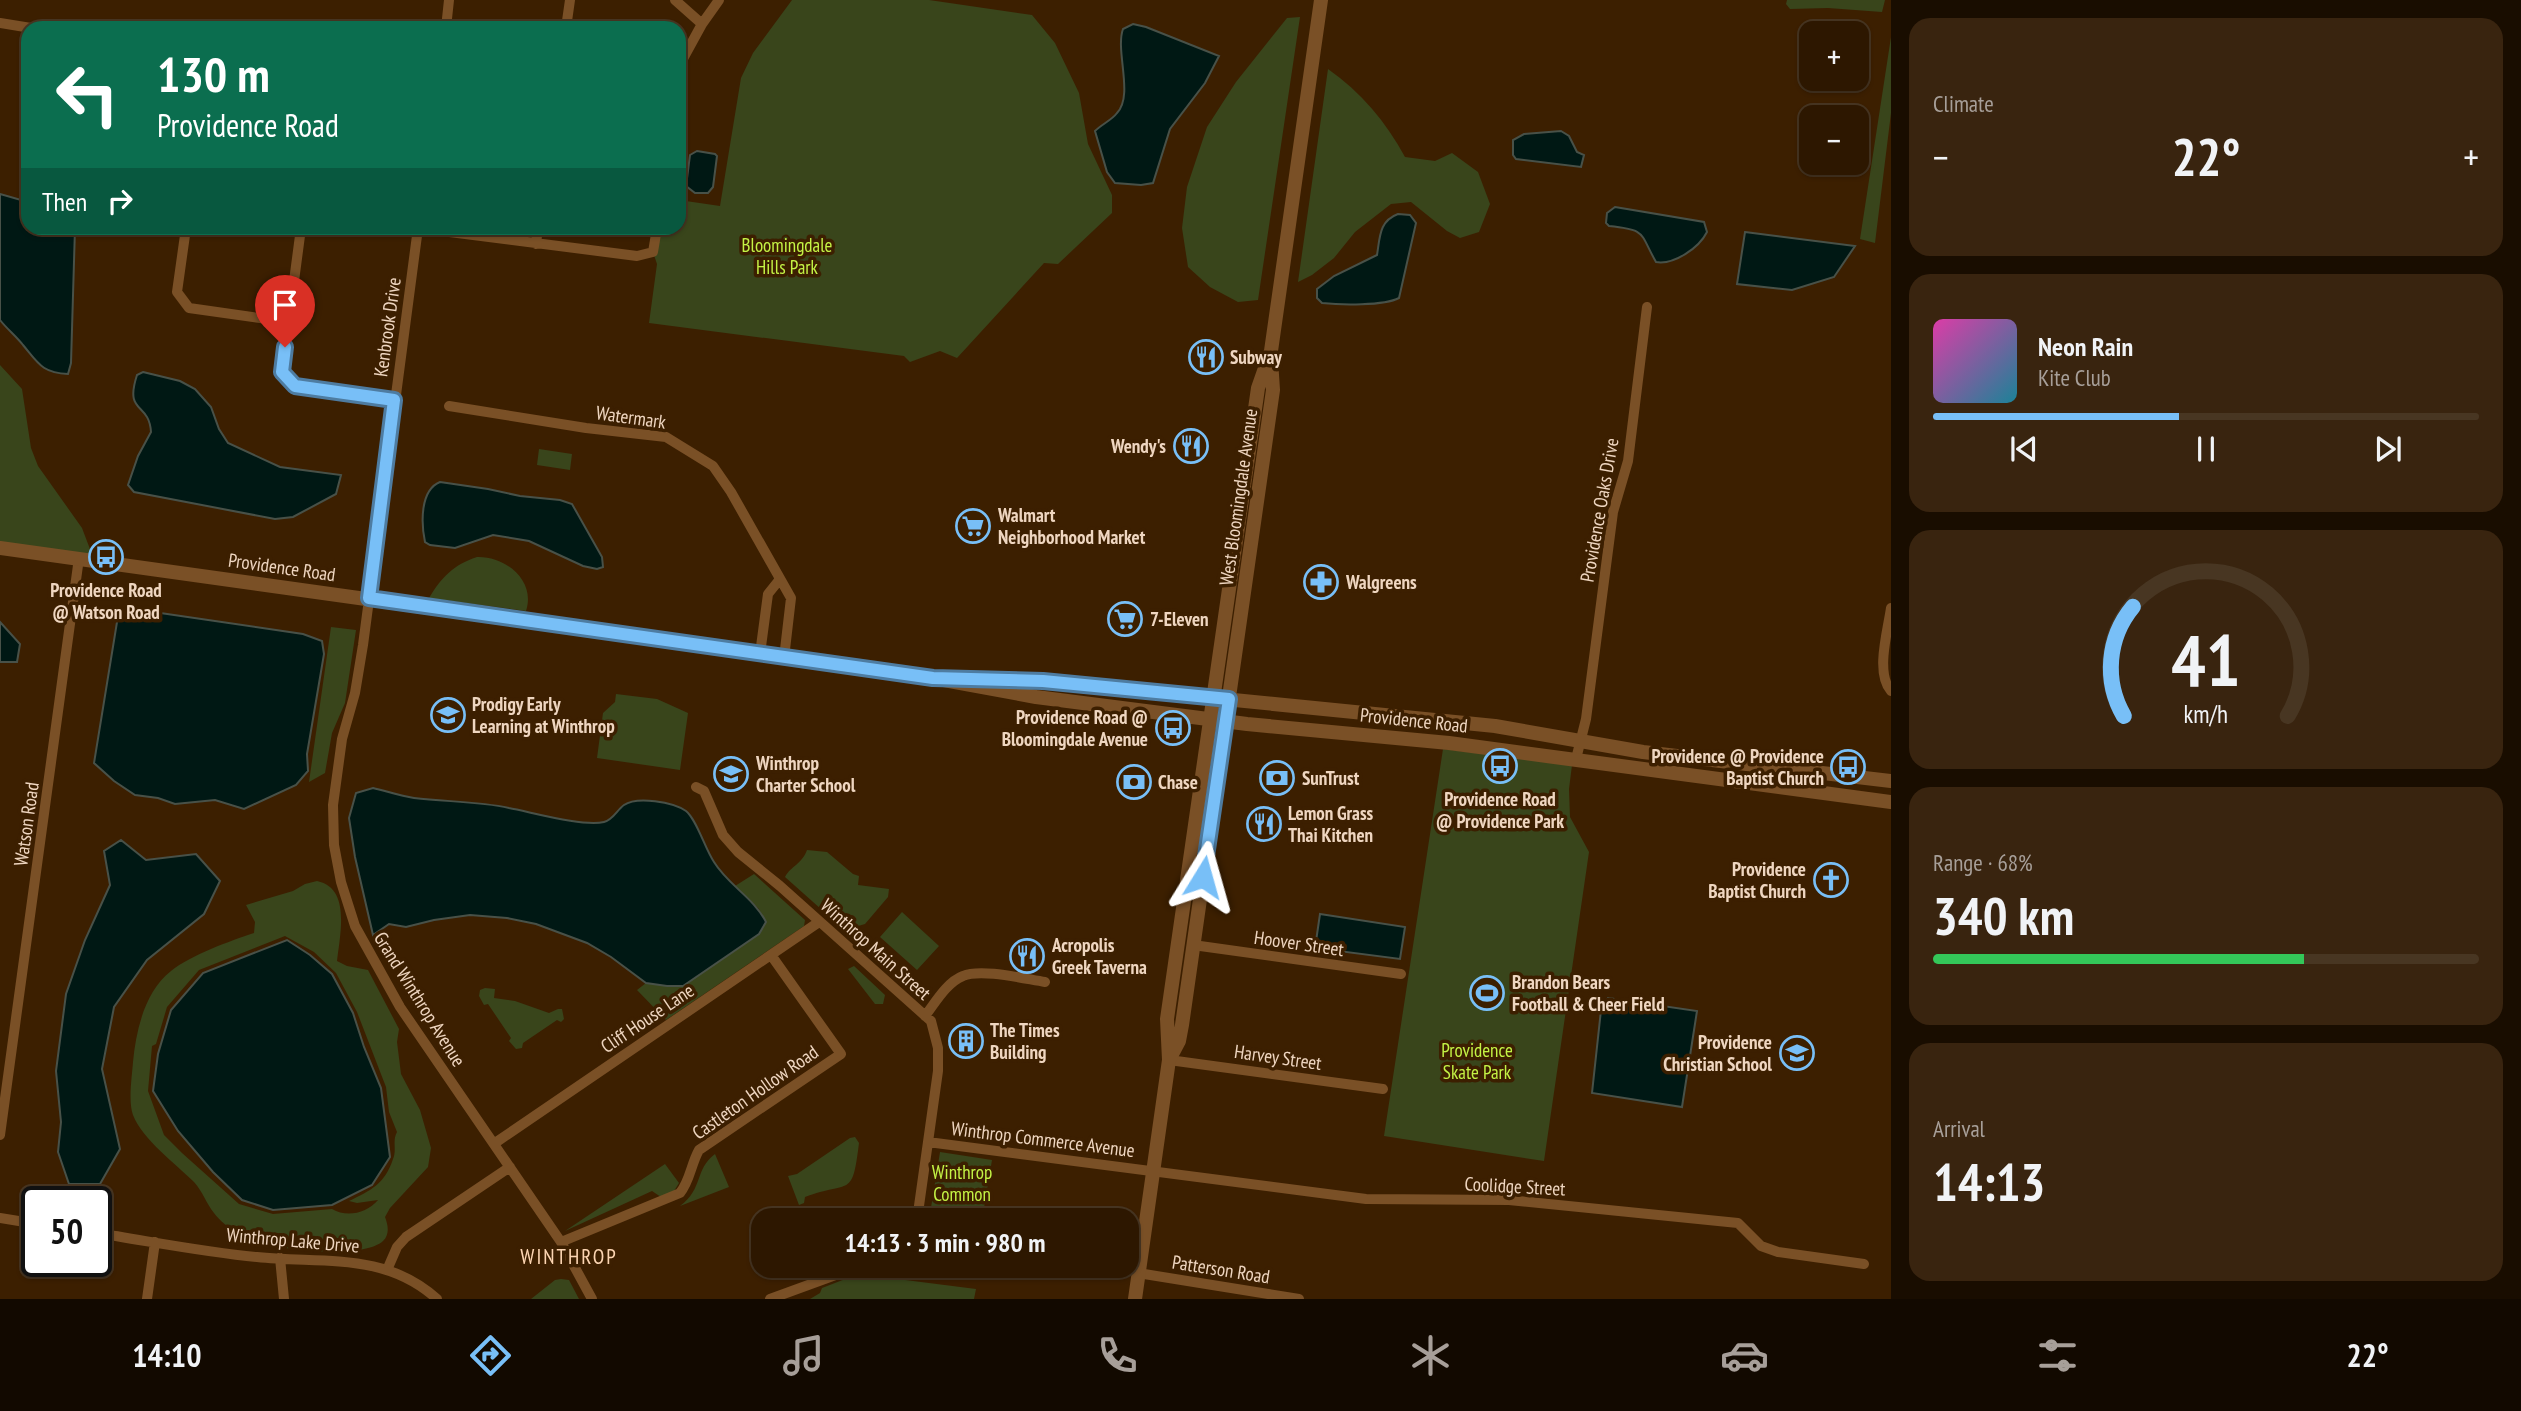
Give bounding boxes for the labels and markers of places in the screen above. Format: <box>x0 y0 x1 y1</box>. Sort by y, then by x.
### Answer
pin <box>255 275 315 347</box>
restaurant icon: Subway <box>1187 338 1225 376</box>
place label: Subway <box>1230 345 1282 369</box>
restaurant icon: Wendy's <box>1172 427 1210 465</box>
place label: Wendy's <box>1110 434 1166 458</box>
place label: Walmart Neighborhood Market <box>997 503 1146 549</box>
supermarket icon: Walmart Neighborhood Market <box>954 507 992 545</box>
bus stop icon: Providence Road @ Watson Road <box>87 538 125 576</box>
pharmacy icon: Walgreens <box>1302 563 1340 601</box>
place label: Walgreens <box>1345 570 1417 594</box>
place label: Providence Road @ Watson Road <box>50 578 162 624</box>
supermarket icon: 7-Eleven <box>1106 600 1144 638</box>
place label: 7-Eleven <box>1150 607 1209 631</box>
place label: Prodigy Early Learning at Winthrop <box>472 692 615 738</box>
school or university icon: Prodigy Early Learning at Winthrop <box>429 696 467 734</box>
place label: Providence Road @ Bloomingdale Avenue <box>1002 705 1148 751</box>
bus stop icon: Providence Road @ Bloomingdale Avenue <box>1154 709 1192 747</box>
place label: Providence @ Providence Baptist Church <box>1652 744 1824 790</box>
bus stop icon: Providence Road @ Providence Park <box>1481 747 1519 785</box>
bus stop icon: Providence @ Providence Baptist Church <box>1829 748 1867 786</box>
place label: Winthrop Charter School <box>755 751 856 797</box>
school or university icon: Winthrop Charter School <box>712 755 750 793</box>
bank icon: SunTrust <box>1258 759 1296 797</box>
bank icon: Chase <box>1115 763 1153 801</box>
place label: SunTrust <box>1302 766 1360 790</box>
place label: Chase <box>1158 770 1198 794</box>
place label: Providence Road @ Providence Park <box>1436 787 1564 833</box>
place label: Lemon Grass Thai Kitchen <box>1288 801 1374 847</box>
restaurant icon: Lemon Grass Thai Kitchen <box>1245 805 1283 843</box>
place label: Providence Baptist Church <box>1708 857 1806 903</box>
church icon: Providence Baptist Church <box>1812 861 1850 899</box>
place label: Acropolis Greek Taverna <box>1051 933 1147 979</box>
restaurant icon: Acropolis Greek Taverna <box>1008 937 1046 975</box>
place label: Brandon Bears Football & Cheer Field <box>1512 970 1665 1016</box>
sports icon: Brandon Bears Football & Cheer Field <box>1468 974 1506 1012</box>
place label: The Times Building <box>990 1018 1060 1064</box>
building icon: The Times Building <box>947 1022 985 1060</box>
place label: Providence Christian School <box>1663 1030 1772 1076</box>
school or university icon: Providence Christian School <box>1778 1034 1816 1072</box>

